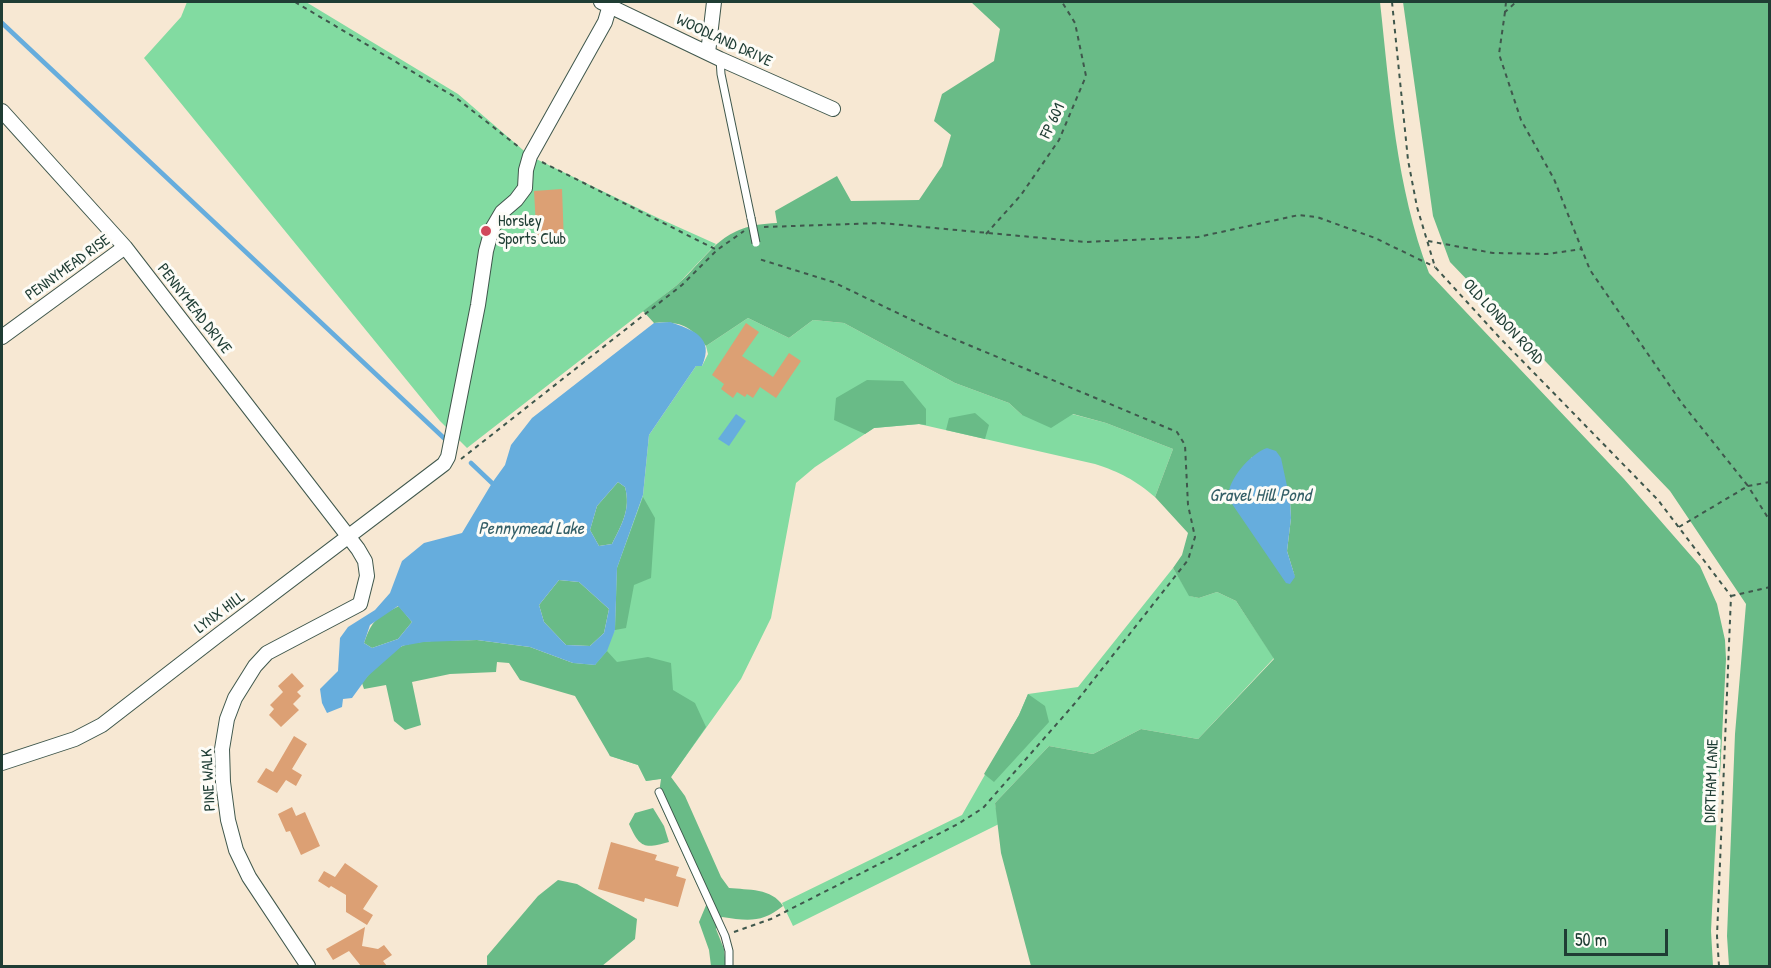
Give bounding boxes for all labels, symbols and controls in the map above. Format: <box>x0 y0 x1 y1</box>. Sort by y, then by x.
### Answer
street label: WOODLAND DRIVE <box>673 10 775 72</box>
street label: FP 601 <box>1037 100 1069 142</box>
place label: Horsley Sports Club <box>498 212 566 250</box>
marker: Horsley Sports Club <box>479 224 493 238</box>
street label: PENNYMEAD RISE <box>22 231 114 305</box>
street label: PENNYMEAD DRIVE <box>153 260 235 358</box>
street label: OLD LONDON ROAD <box>1459 275 1547 369</box>
water label: Gravel Hill Pond <box>1209 485 1311 507</box>
water label: Pennymead Lake <box>478 518 584 540</box>
street label: LYNX HILL <box>191 588 249 638</box>
street label: DIRTHAM LANE <box>1701 739 1723 823</box>
street label: PINE WALK <box>198 748 220 812</box>
scale bar <box>1567 917 1670 955</box>
text: 50 m <box>1575 927 1607 952</box>

